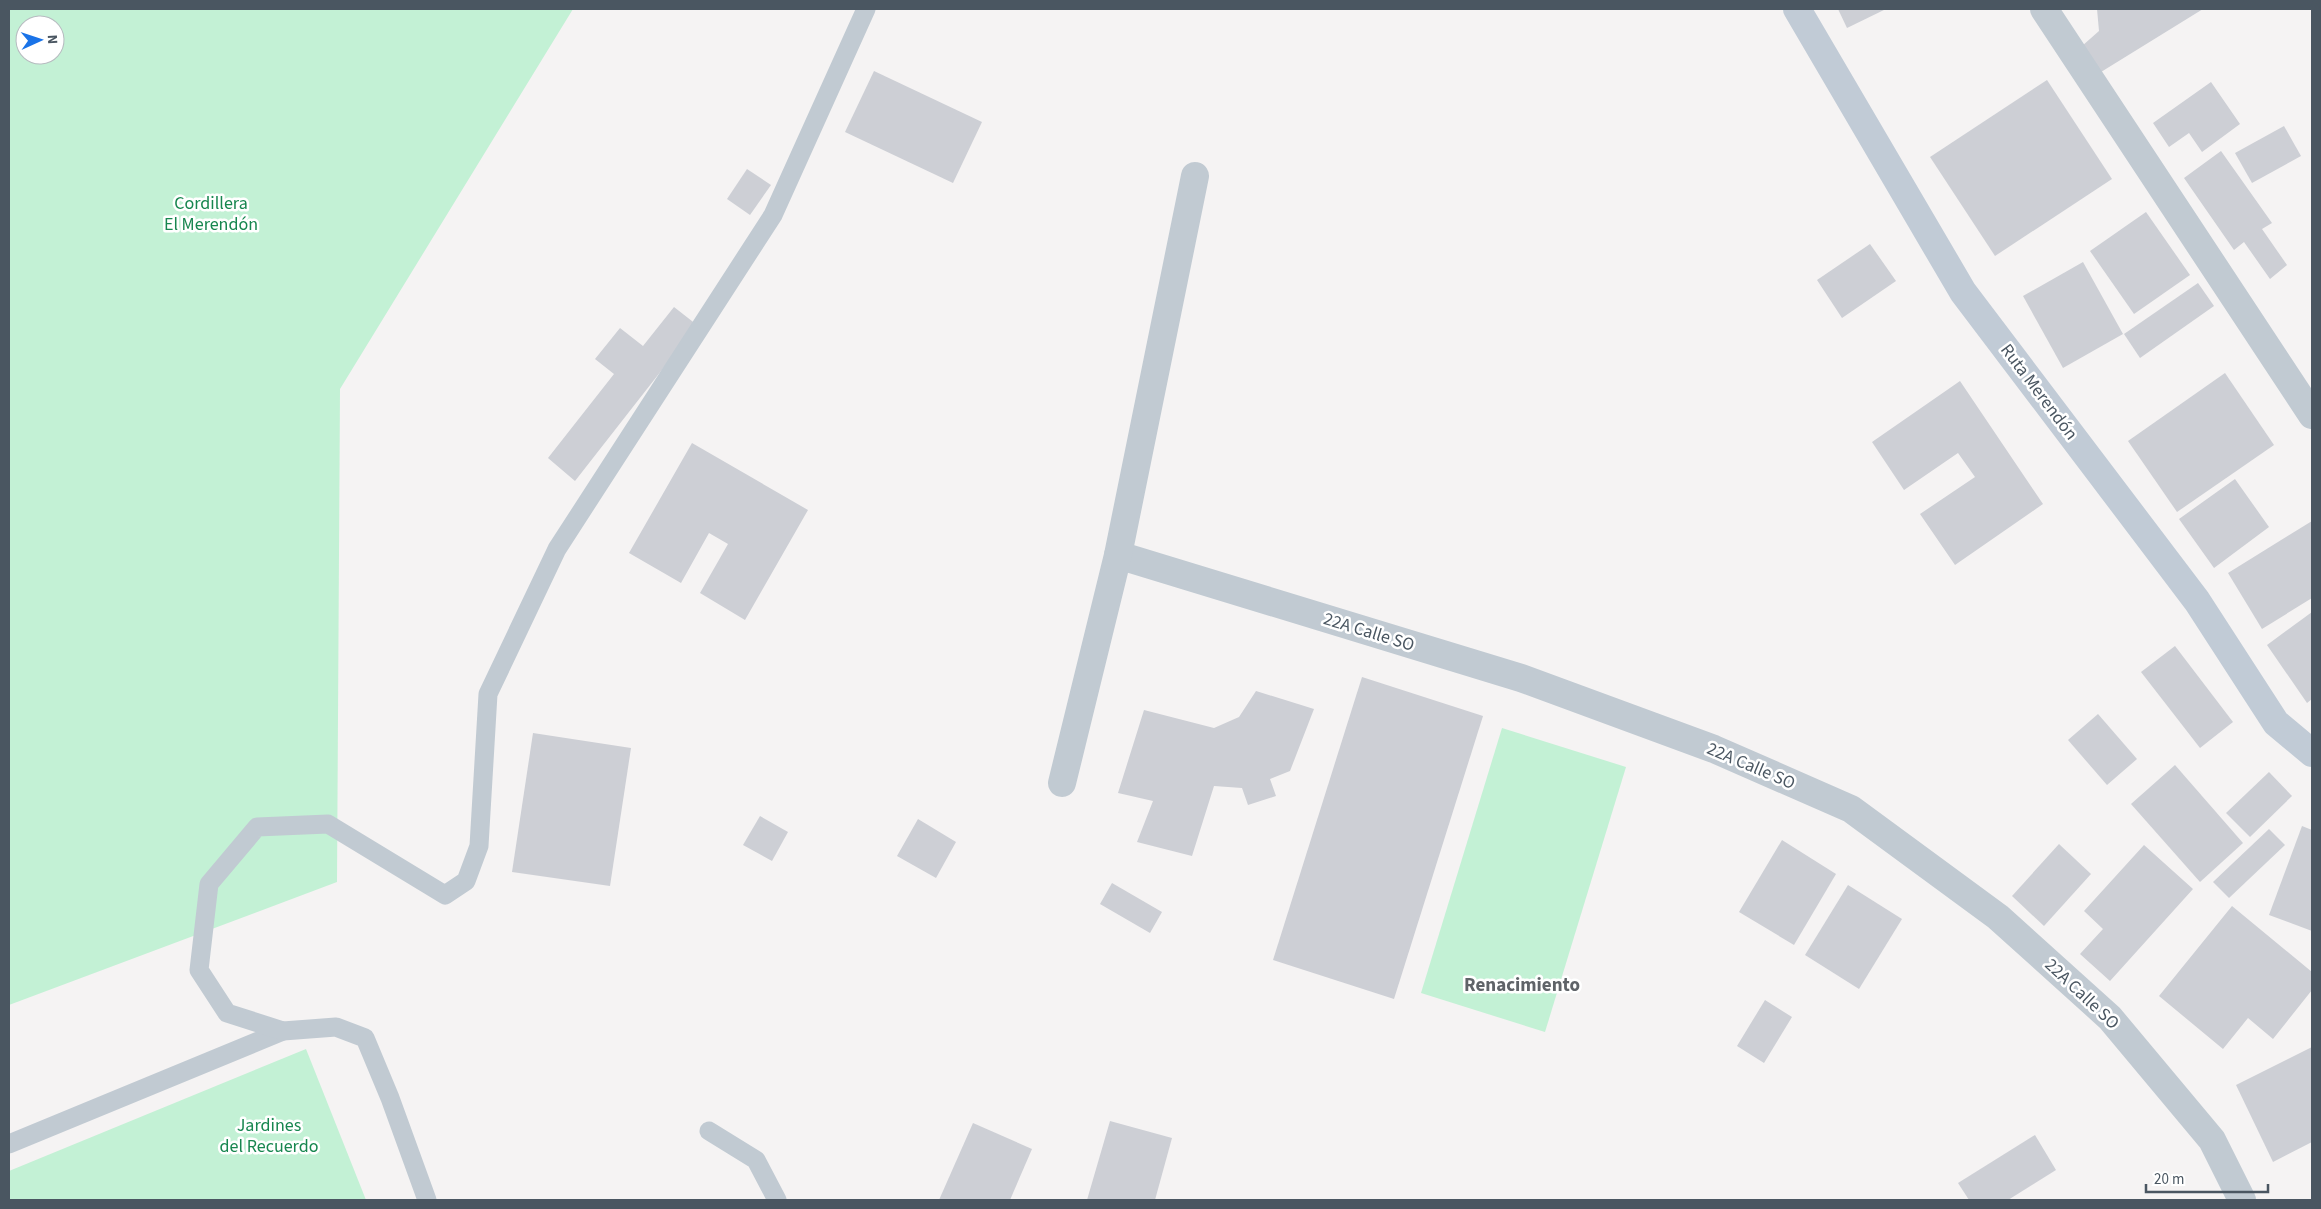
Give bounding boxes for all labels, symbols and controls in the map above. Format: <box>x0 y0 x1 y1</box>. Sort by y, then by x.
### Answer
north arrow <box>15 15 65 65</box>
text: N <box>42 34 62 45</box>
park label: Cordillera El Merendón <box>164 191 258 237</box>
street label: Ruta Merendón <box>1994 339 2084 445</box>
street label: 22A Calle SO <box>1320 606 1418 658</box>
street label: 22A Calle SO <box>1703 736 1799 796</box>
street label: 22A Calle SO <box>2039 953 2125 1035</box>
district label: Renacimiento <box>1464 972 1580 999</box>
park label: Jardines del Recuerdo <box>220 1113 318 1159</box>
scale bar <box>2146 1162 2268 1194</box>
text: 20 m <box>2154 1169 2184 1190</box>

